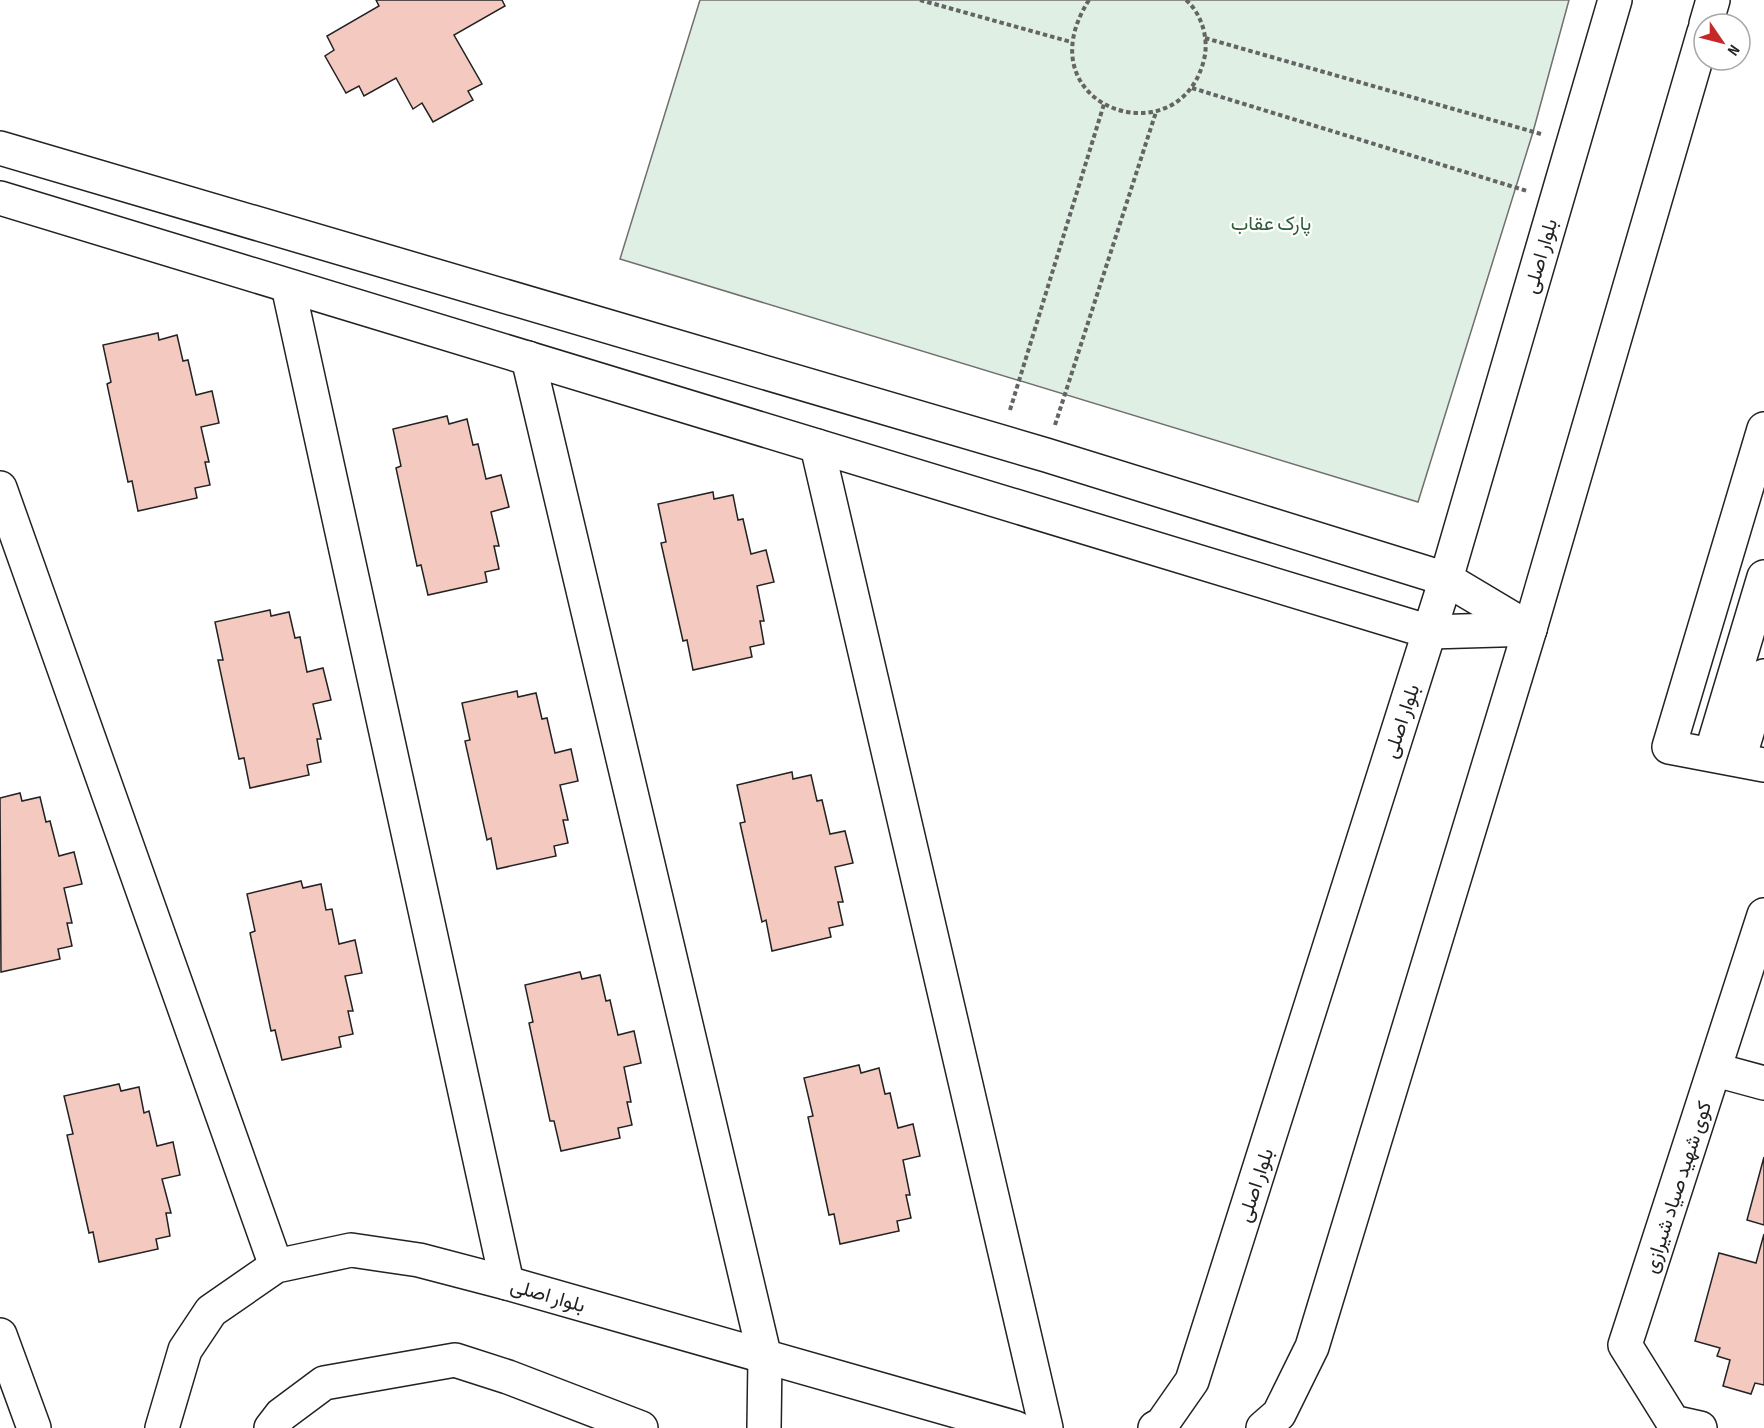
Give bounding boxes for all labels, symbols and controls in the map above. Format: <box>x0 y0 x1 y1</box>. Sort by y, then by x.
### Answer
north arrow <box>1692 12 1752 72</box>
text: N <box>1723 41 1743 59</box>
park label: پارک عقاب <box>1231 212 1311 237</box>
street label: بلوار اصلی <box>1519 216 1563 296</box>
street label: بلوار اصلی <box>1379 681 1425 761</box>
street label: کوی شهید صیاد شیرازی <box>1639 1098 1717 1276</box>
street label: بلوار اصلی <box>1233 1145 1279 1225</box>
street label: بلوار اصلی <box>508 1274 588 1318</box>

